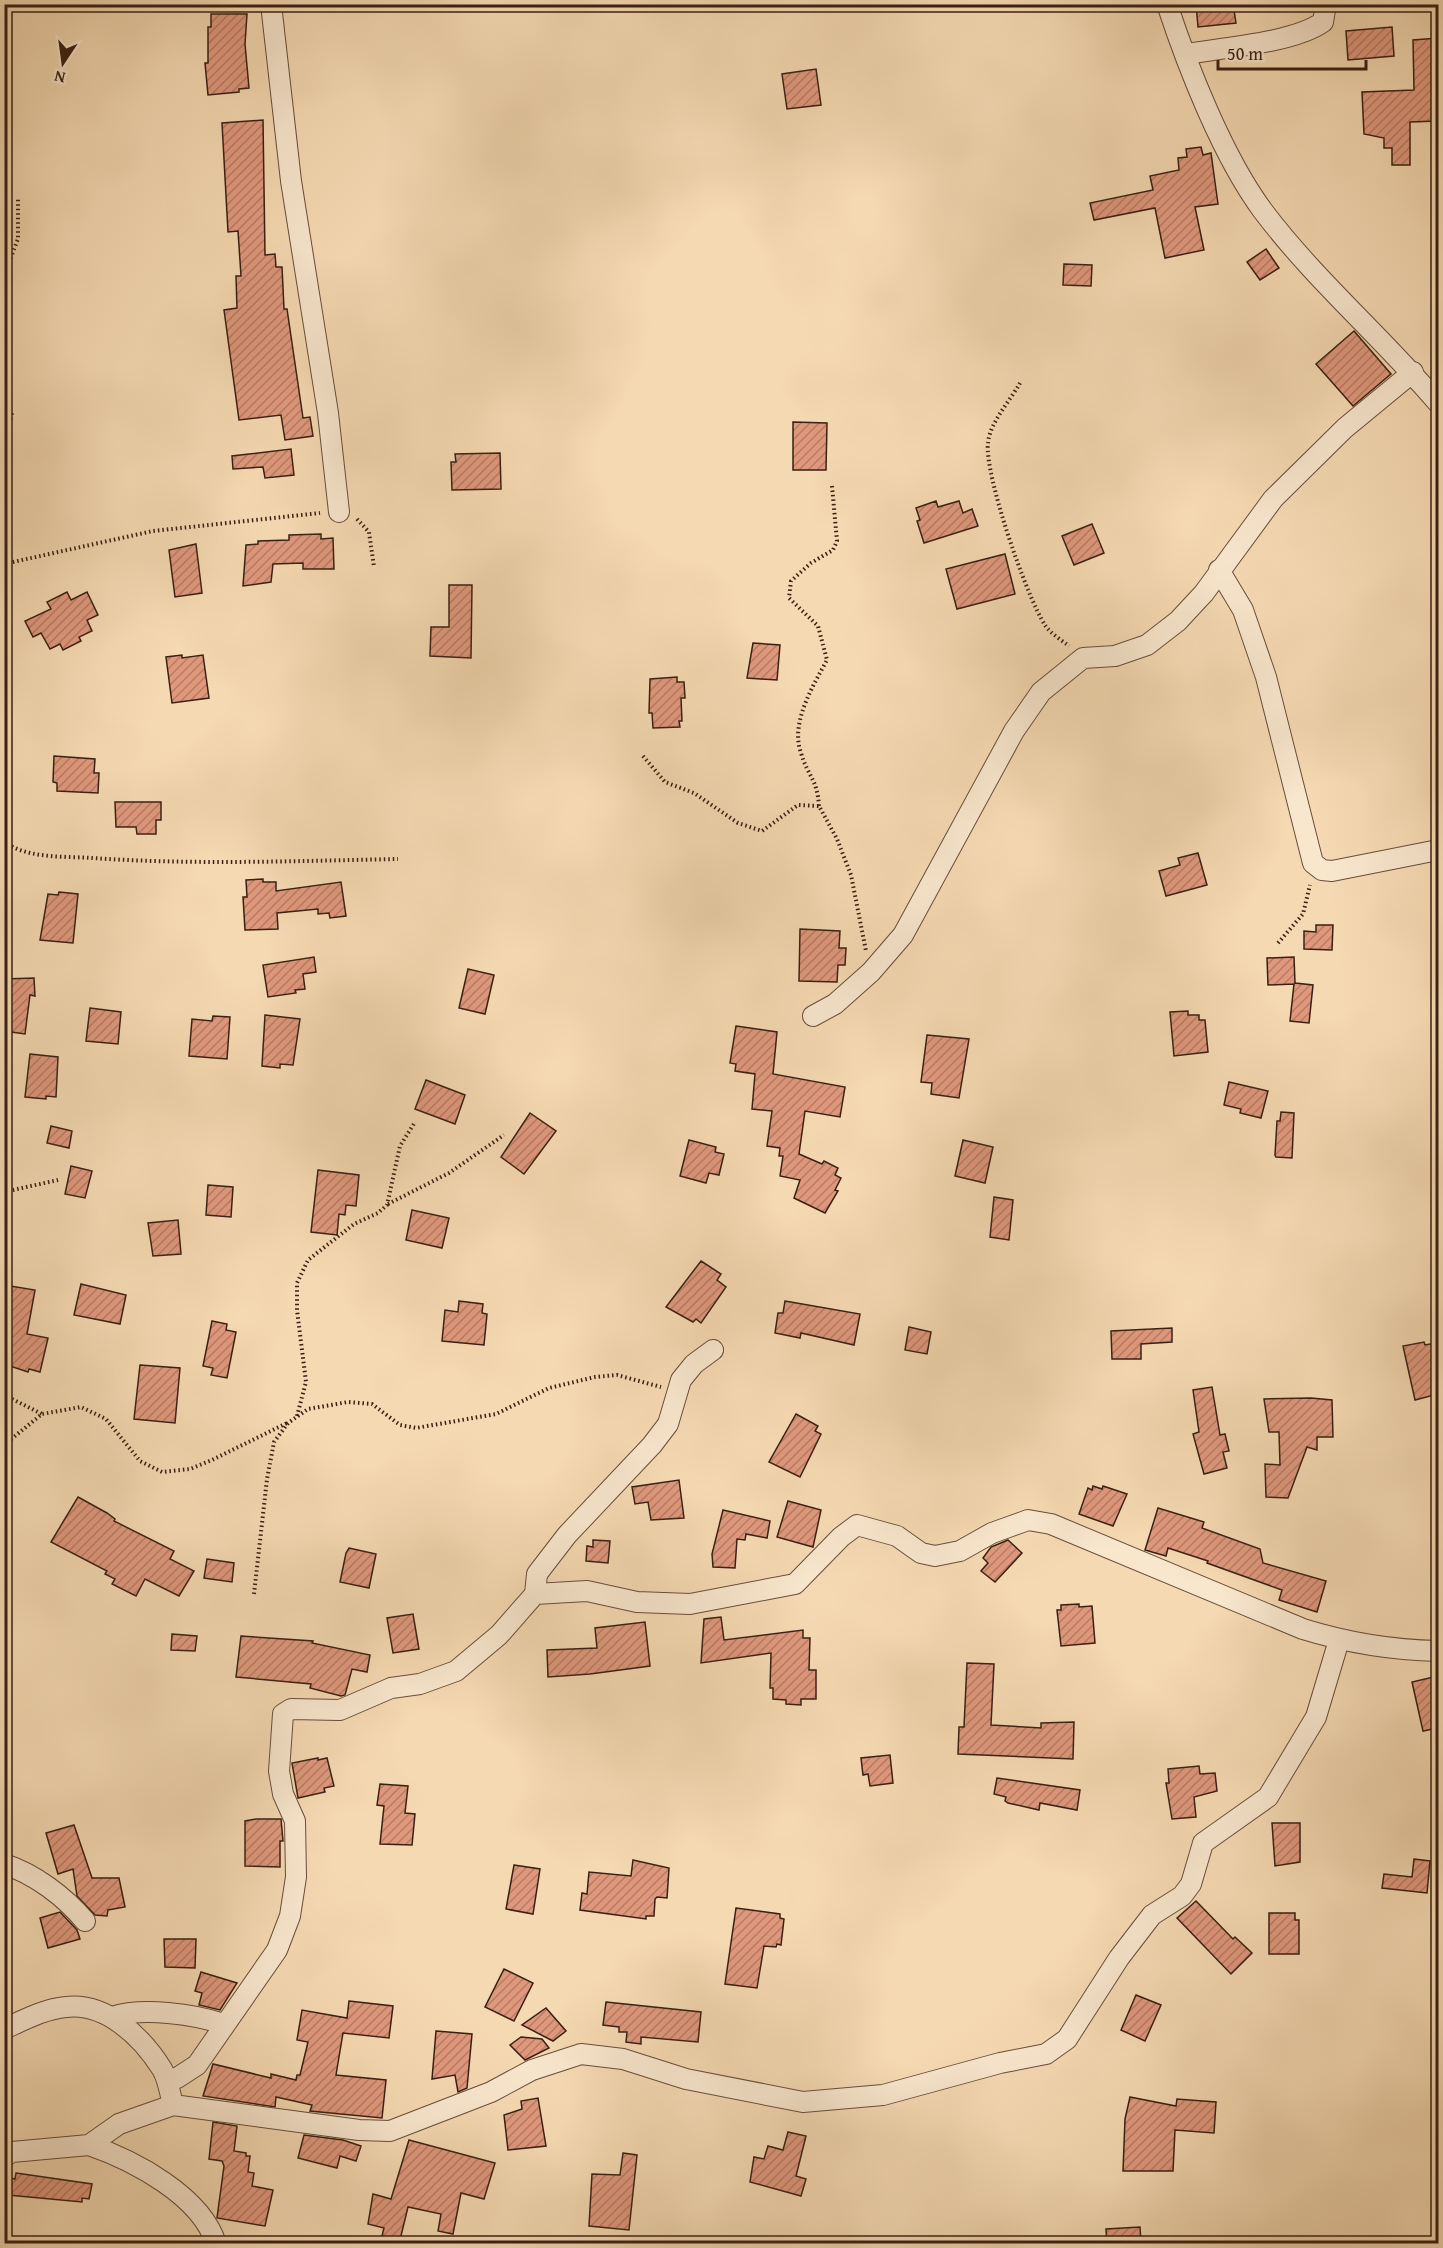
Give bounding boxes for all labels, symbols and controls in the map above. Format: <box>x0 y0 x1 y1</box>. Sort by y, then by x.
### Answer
north arrow <box>33 33 93 93</box>
scale bar <box>1218 33 1366 71</box>
text: 50 m <box>1227 40 1263 67</box>
text: N <box>51 65 68 91</box>

